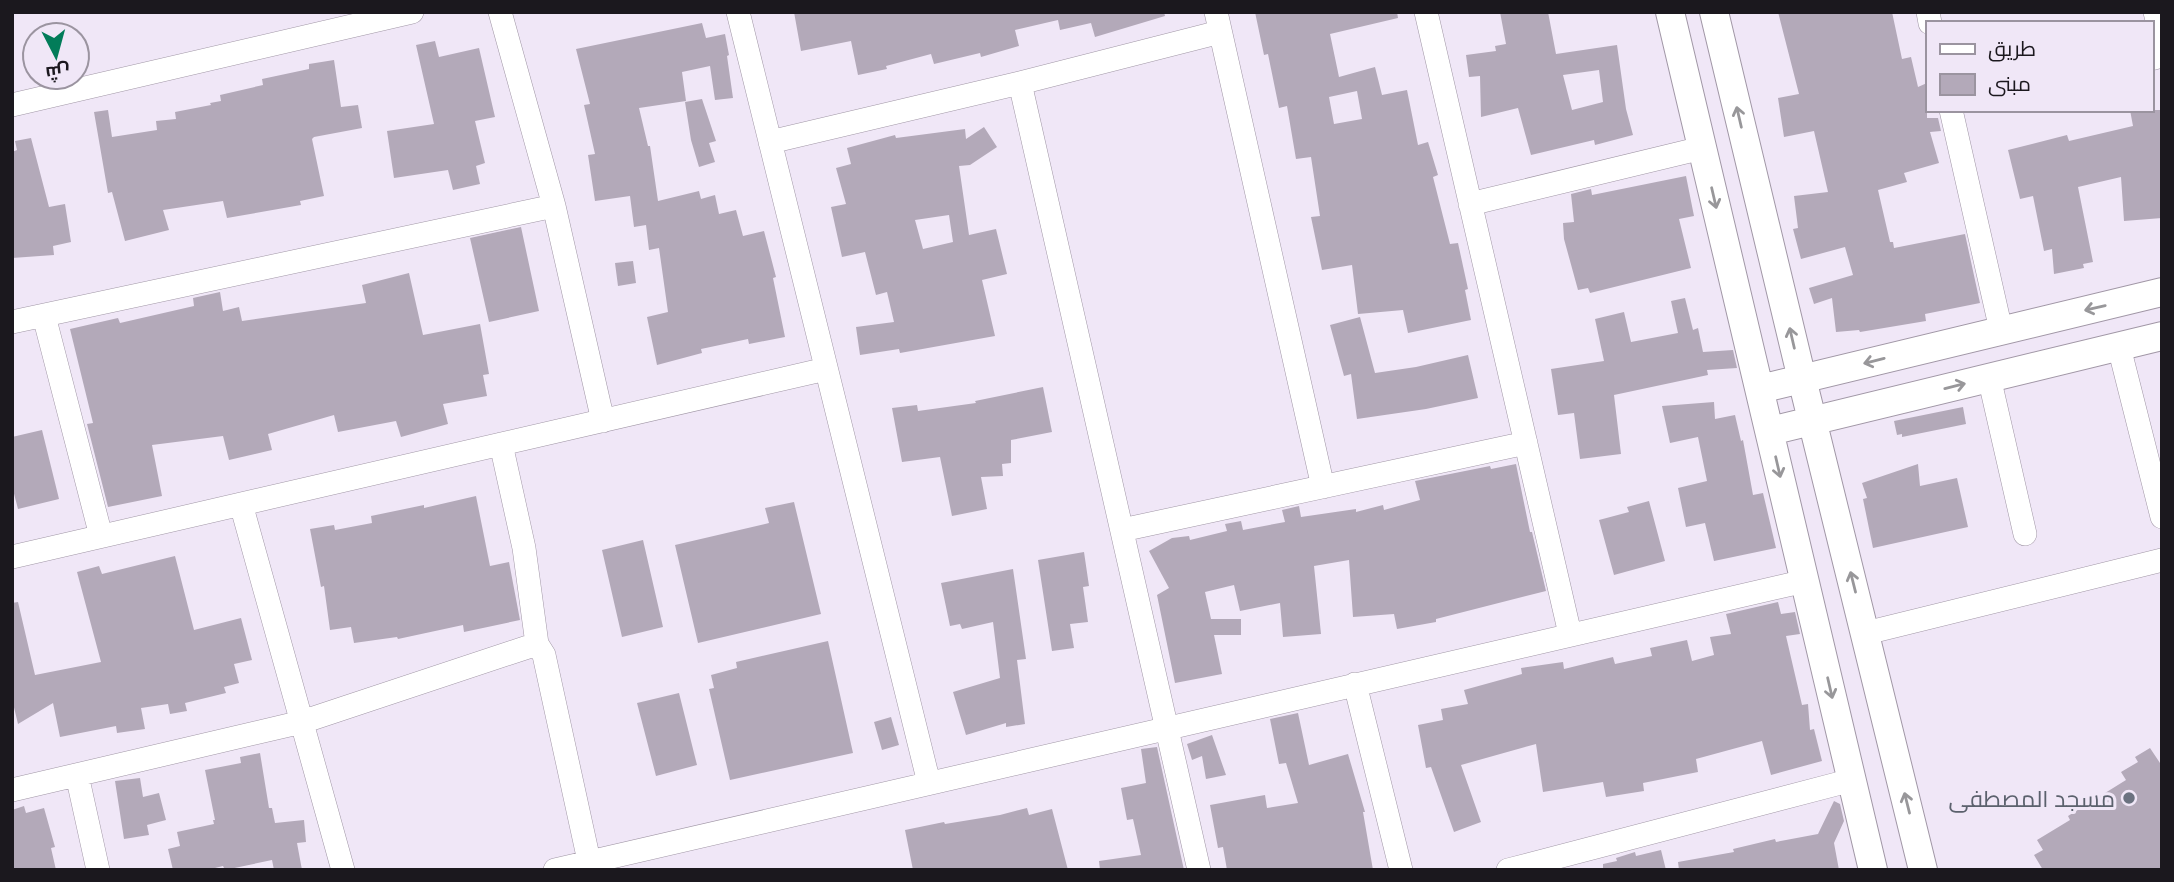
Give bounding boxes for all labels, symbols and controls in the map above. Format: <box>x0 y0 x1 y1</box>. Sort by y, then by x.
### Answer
north arrow <box>21 21 91 91</box>
legend <box>1926 21 2153 112</box>
text: طريق <box>1988 35 2036 62</box>
text: ش <box>44 60 71 86</box>
text: مبنى <box>1988 70 2031 97</box>
one-way arrow <box>1732 106 1745 129</box>
one-way arrow <box>1708 186 1721 209</box>
one-way arrow <box>2084 302 2107 315</box>
one-way arrow <box>1785 327 1798 350</box>
one-way arrow <box>1863 355 1886 369</box>
one-way arrow <box>1944 379 1966 392</box>
one-way arrow <box>1772 455 1786 478</box>
one-way arrow <box>1846 572 1859 594</box>
one-way arrow <box>1824 676 1838 699</box>
place label: مسجد المصطفى <box>1949 784 2115 813</box>
marker: مسجد المصطفى <box>2121 790 2137 806</box>
one-way arrow <box>1900 793 1913 815</box>

